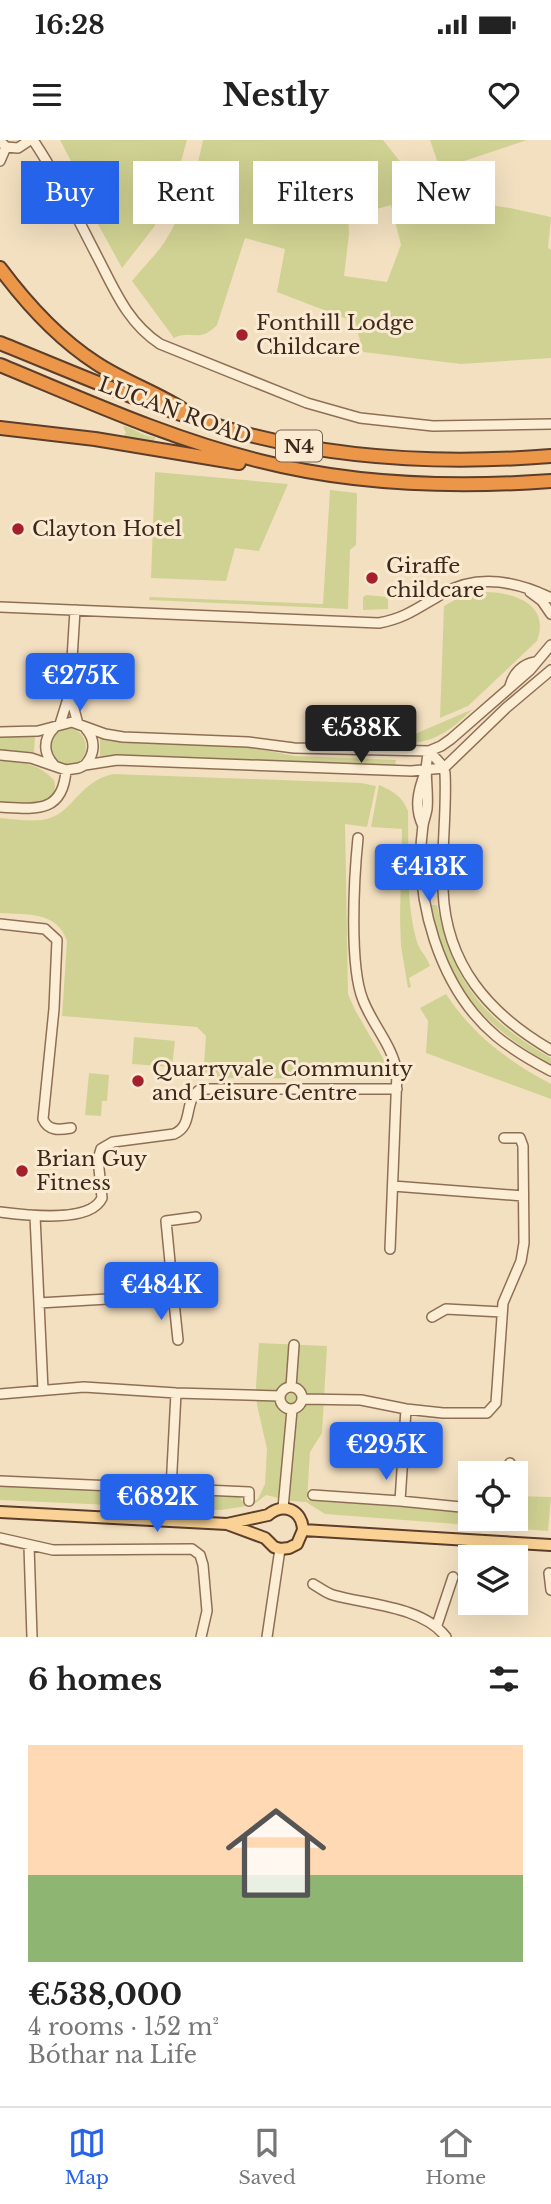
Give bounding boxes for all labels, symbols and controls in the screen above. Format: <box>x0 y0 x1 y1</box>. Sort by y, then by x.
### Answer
text: 16:28 <box>35 9 105 41</box>
text: Nestly <box>222 75 329 115</box>
icon: menu <box>28 76 66 114</box>
icon: heart <box>485 76 523 114</box>
chip: Buy <box>21 161 119 224</box>
chip: Rent <box>133 161 239 224</box>
chip: Filters <box>253 161 378 224</box>
chip: New <box>392 161 495 224</box>
place label: Fonthill Lodge Childcare <box>256 310 414 360</box>
marker: Fonthill Lodge Childcare <box>234 327 250 343</box>
street label: LUCAN ROAD <box>95 371 255 451</box>
road number: N4 <box>276 430 322 462</box>
place label: Clayton Hotel <box>32 516 182 542</box>
marker: Clayton Hotel <box>10 521 26 537</box>
place label: Giraffe childcare <box>386 553 485 603</box>
marker: Giraffe childcare <box>364 570 380 586</box>
pin: €275K <box>31 654 129 713</box>
text: €275K <box>42 662 118 690</box>
pin: €538K <box>312 706 410 765</box>
text: €538K <box>321 714 401 742</box>
pin: €413K <box>380 844 478 904</box>
text: €413K <box>391 853 467 881</box>
place label: Quarryvale Community and Leisure Centre <box>152 1056 413 1106</box>
marker: Quarryvale Community and Leisure Centre <box>130 1073 146 1089</box>
place label: Brian Guy Fitness <box>36 1146 148 1196</box>
marker: Brian Guy Fitness <box>14 1163 30 1179</box>
pin: €484K <box>112 1262 210 1322</box>
text: €484K <box>120 1271 202 1299</box>
pin: €295K <box>337 1422 435 1482</box>
text: €295K <box>346 1431 426 1459</box>
map controls <box>458 1461 528 1615</box>
button: locate <box>458 1461 528 1531</box>
pin: €682K <box>108 1474 206 1534</box>
text: €682K <box>116 1483 198 1511</box>
button: layers <box>458 1545 528 1615</box>
icon: filters <box>485 1660 523 1698</box>
text: 6 homes <box>28 1661 162 1698</box>
icon: home <box>213 1790 339 1916</box>
text: €538,000 <box>28 1976 182 2013</box>
text: 4 rooms · 152 m² <box>28 2013 219 2041</box>
text: Bóthar na Life <box>28 2041 197 2069</box>
tab: Map <box>65 2124 109 2189</box>
tab: Saved <box>239 2124 296 2189</box>
tab: Home <box>425 2124 486 2189</box>

